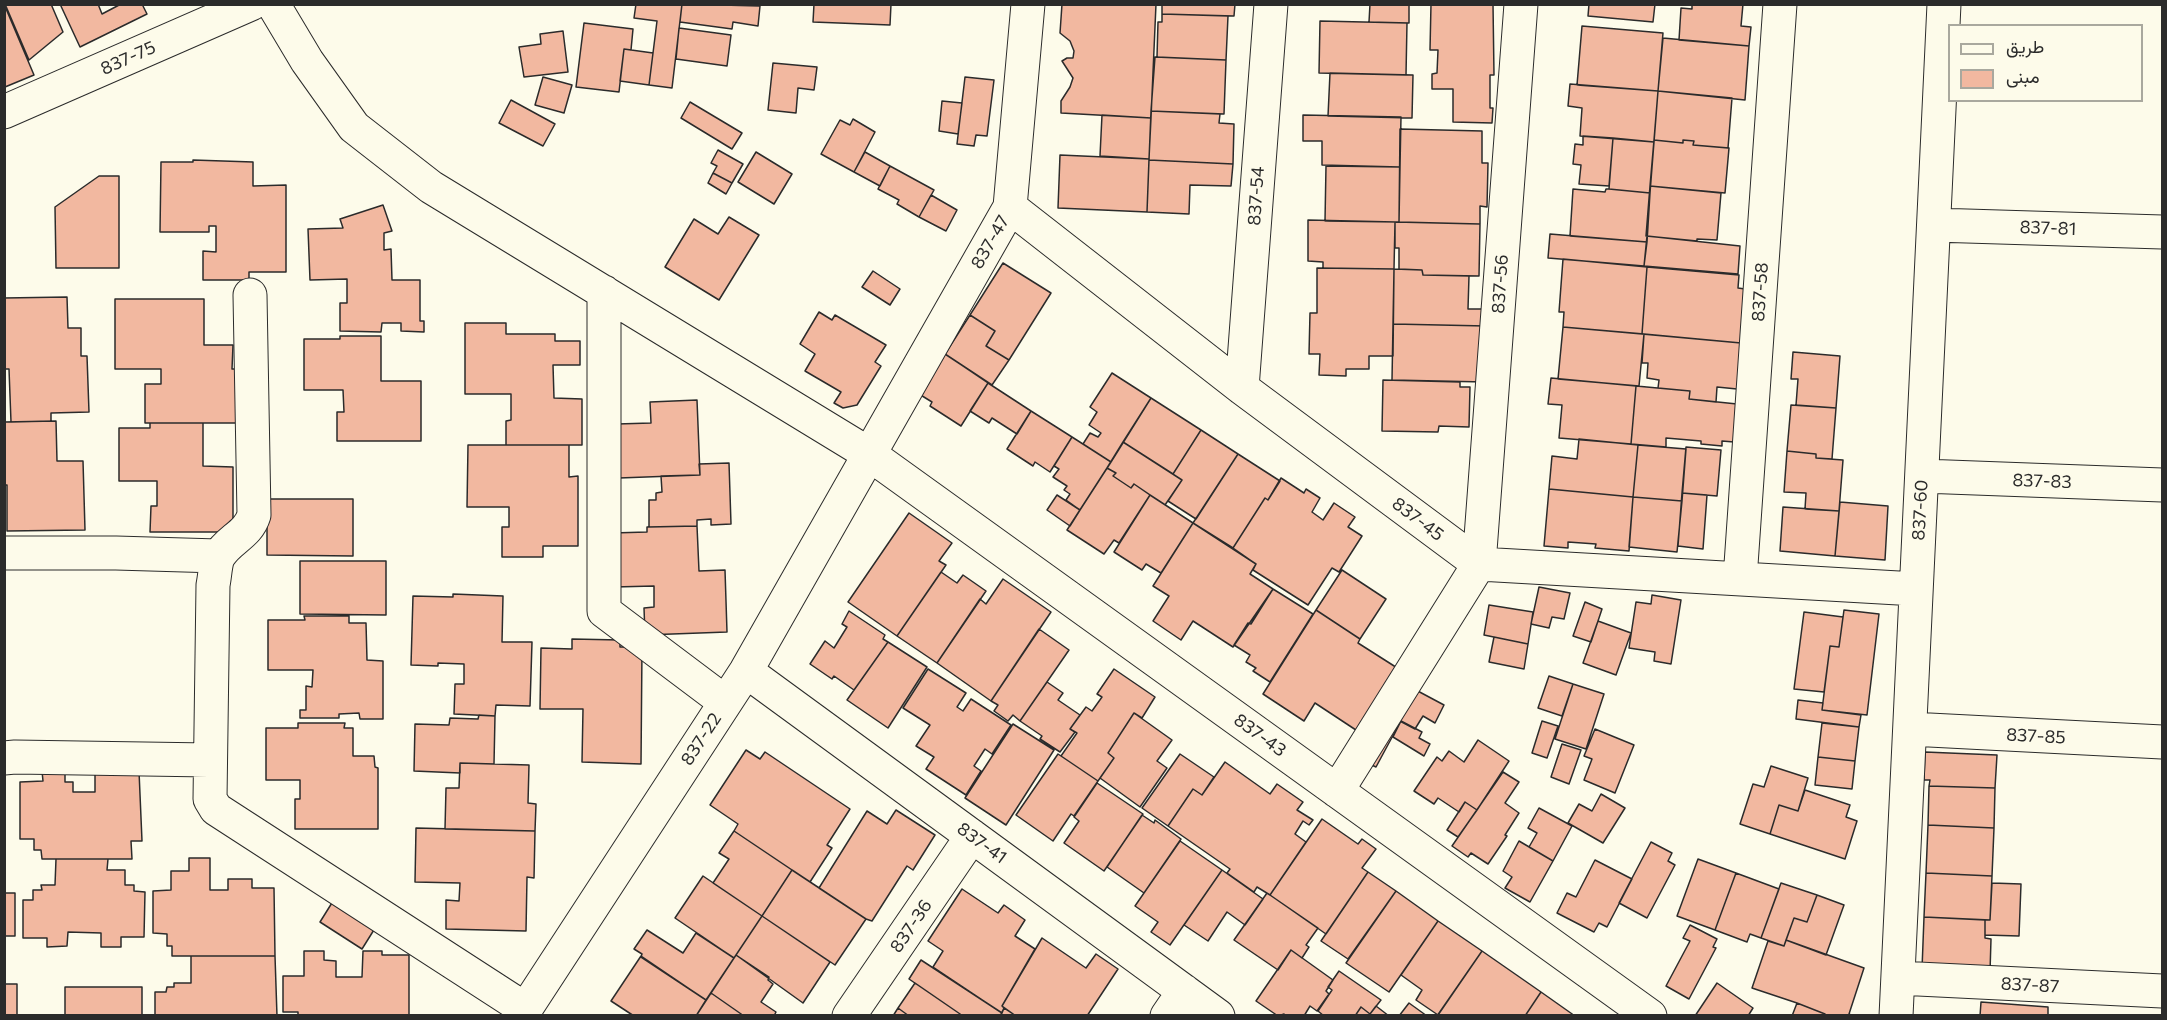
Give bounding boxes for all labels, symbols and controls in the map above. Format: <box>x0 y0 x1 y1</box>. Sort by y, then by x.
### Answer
legend <box>1948 24 2143 102</box>
text: طريق <box>2006 35 2044 57</box>
street label: 837-75 <box>97 36 159 80</box>
text: مبنى <box>2006 65 2040 87</box>
street label: 837-54 <box>1243 166 1269 226</box>
street label: 837-47 <box>966 211 1014 273</box>
street label: 837-81 <box>2019 216 2077 240</box>
street label: 837-56 <box>1487 254 1513 314</box>
street label: 837-58 <box>1747 262 1773 322</box>
street label: 837-83 <box>2012 469 2072 493</box>
street label: 837-60 <box>1908 479 1932 541</box>
street label: 837-45 <box>1388 493 1448 545</box>
street label: 837-22 <box>676 709 726 769</box>
street label: 837-43 <box>1230 709 1290 761</box>
street label: 837-85 <box>2006 724 2066 748</box>
street label: 837-41 <box>953 818 1011 868</box>
street label: 837-36 <box>885 895 937 957</box>
street label: 837-87 <box>2000 973 2060 997</box>

